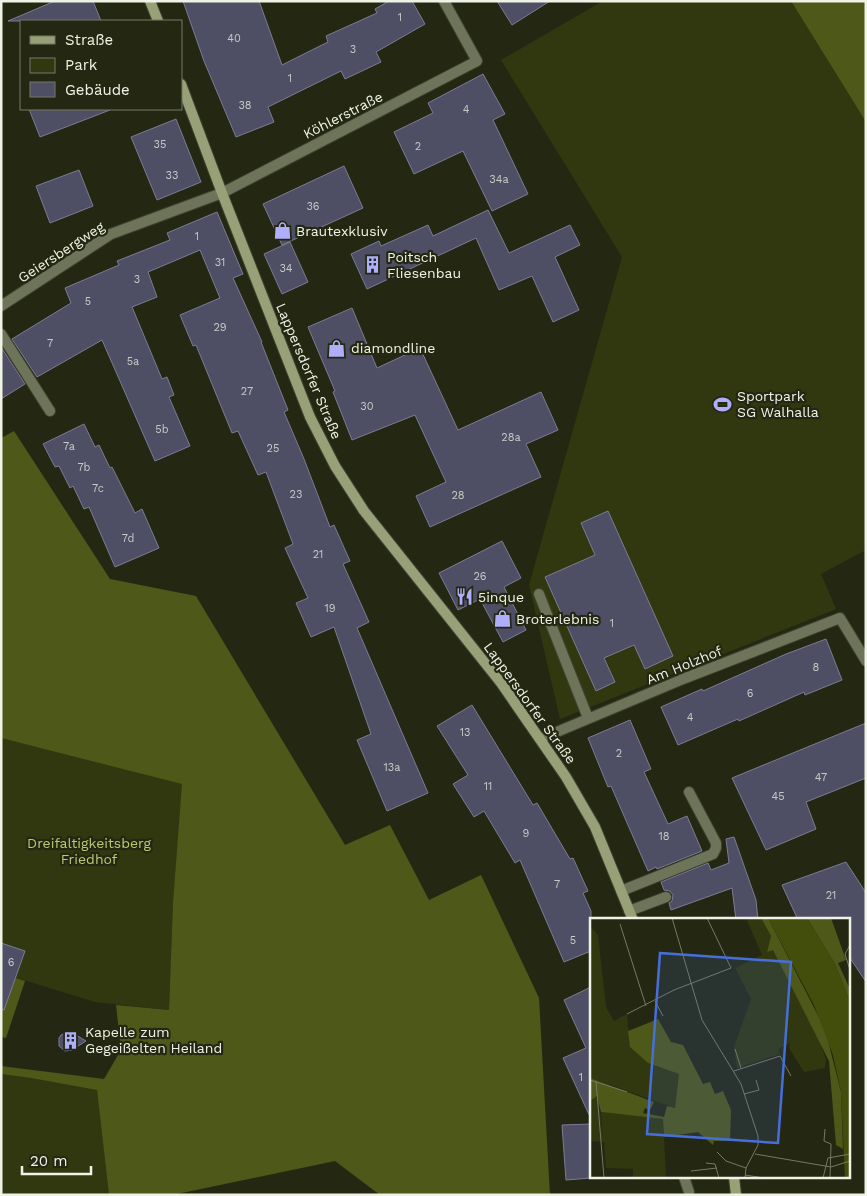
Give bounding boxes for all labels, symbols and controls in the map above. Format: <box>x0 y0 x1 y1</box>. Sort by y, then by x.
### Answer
house number: 1 <box>398 11 402 24</box>
legend <box>20 20 182 110</box>
text: Straße <box>65 31 113 49</box>
house number: 40 <box>227 32 241 45</box>
house number: 3 <box>350 43 356 56</box>
text: Park <box>65 56 98 74</box>
house number: 1 <box>288 72 292 85</box>
text: Gebäude <box>65 81 130 99</box>
street label: Köhlerstraße <box>301 88 385 142</box>
house number: 38 <box>238 99 252 112</box>
house number: 4 <box>463 103 470 116</box>
house number: 35 <box>154 138 166 151</box>
house number: 2 <box>415 140 421 153</box>
house number: 33 <box>166 169 178 182</box>
house number: 34a <box>489 173 509 186</box>
house number: 36 <box>306 200 320 213</box>
street label: Geiersbergweg <box>15 218 107 286</box>
shop icon: Brautexklusiv <box>272 221 292 241</box>
place label: Brautexklusiv <box>296 223 388 239</box>
house number: 1 <box>195 230 199 243</box>
place label: Poitsch Fliesenbau <box>387 249 461 281</box>
building icon: Poitsch Fliesenbau <box>363 255 383 275</box>
house number: 31 <box>215 256 225 269</box>
house number: 34 <box>279 262 293 275</box>
house number: 3 <box>134 273 140 286</box>
house number: 5 <box>85 295 91 308</box>
street label: Lappersdorfer Straße <box>273 301 345 441</box>
house number: 29 <box>213 321 227 334</box>
house number: 7 <box>47 337 53 350</box>
shop icon: diamondline <box>327 338 347 358</box>
place label: diamondline <box>351 340 435 356</box>
house number: 5a <box>127 355 139 368</box>
house number: 27 <box>241 385 253 398</box>
place label: Sportpark SG Walhalla <box>737 388 819 420</box>
sports icon: Sportpark SG Walhalla <box>713 394 733 414</box>
house number: 30 <box>360 400 374 413</box>
house number: 5b <box>155 423 169 436</box>
house number: 28a <box>501 431 521 444</box>
house number: 7a <box>63 440 75 453</box>
house number: 25 <box>267 442 279 455</box>
house number: 7b <box>77 461 91 474</box>
house number: 7c <box>92 482 104 495</box>
house number: 23 <box>290 488 302 501</box>
house number: 28 <box>451 489 465 502</box>
house number: 7d <box>122 532 134 545</box>
house number: 21 <box>313 548 323 561</box>
house number: 26 <box>473 570 487 583</box>
restaurant icon: 5inque <box>454 587 474 607</box>
place label: 5inque <box>478 589 524 605</box>
house number: 19 <box>324 602 336 615</box>
shop icon: Broterlebnis <box>492 609 512 629</box>
place label: Broterlebnis <box>516 611 599 627</box>
house number: 1 <box>610 617 614 630</box>
street label: Lappersdorfer Straße <box>481 639 579 767</box>
street label: Am Holzhof <box>644 642 725 687</box>
house number: 8 <box>813 661 820 674</box>
house number: 6 <box>747 687 754 700</box>
house number: 4 <box>687 711 694 724</box>
house number: 13 <box>460 726 470 739</box>
house number: 2 <box>616 747 622 760</box>
house number: 13a <box>384 761 400 774</box>
house number: 47 <box>815 771 827 784</box>
house number: 11 <box>484 780 492 793</box>
house number: 45 <box>771 790 785 803</box>
house number: 9 <box>523 827 530 840</box>
house number: 18 <box>658 830 670 843</box>
park label: Dreifaltigkeitsberg Friedhof <box>27 835 151 867</box>
house number: 7 <box>554 878 560 891</box>
house number: 21 <box>826 889 836 902</box>
inset map <box>590 918 850 1178</box>
house number: 5 <box>570 934 576 947</box>
house number: 6 <box>8 956 15 969</box>
place label: Kapelle zum Gegeißelten Heiland <box>85 1024 222 1056</box>
building icon: Kapelle zum Gegeißelten Heiland <box>61 1030 81 1050</box>
house number: 1 <box>579 1071 583 1084</box>
scale bar <box>22 1144 91 1176</box>
text: 20 m <box>30 1152 68 1170</box>

